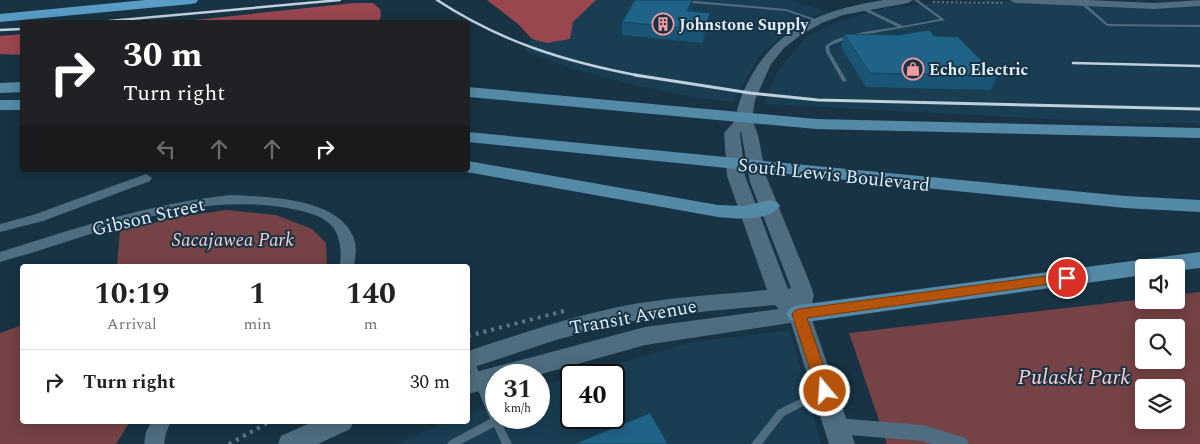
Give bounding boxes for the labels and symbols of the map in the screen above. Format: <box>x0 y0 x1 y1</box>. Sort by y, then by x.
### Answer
building icon: Johnstone Supply <box>651 12 675 36</box>
place label: Johnstone Supply <box>679 13 809 37</box>
shop icon: Echo Electric <box>901 57 925 81</box>
place label: Echo Electric <box>929 58 1029 82</box>
street label: South Lewis Boulevard <box>736 151 931 200</box>
street label: Gibson Street <box>89 190 208 245</box>
park label: Sacajawea Park <box>172 226 294 255</box>
pin <box>1046 257 1088 299</box>
street label: Transit Avenue <box>567 292 699 343</box>
park label: Pulaski Park <box>1017 361 1131 394</box>
speed limit sign: 40 <box>560 364 625 429</box>
position arrow <box>798 364 850 416</box>

